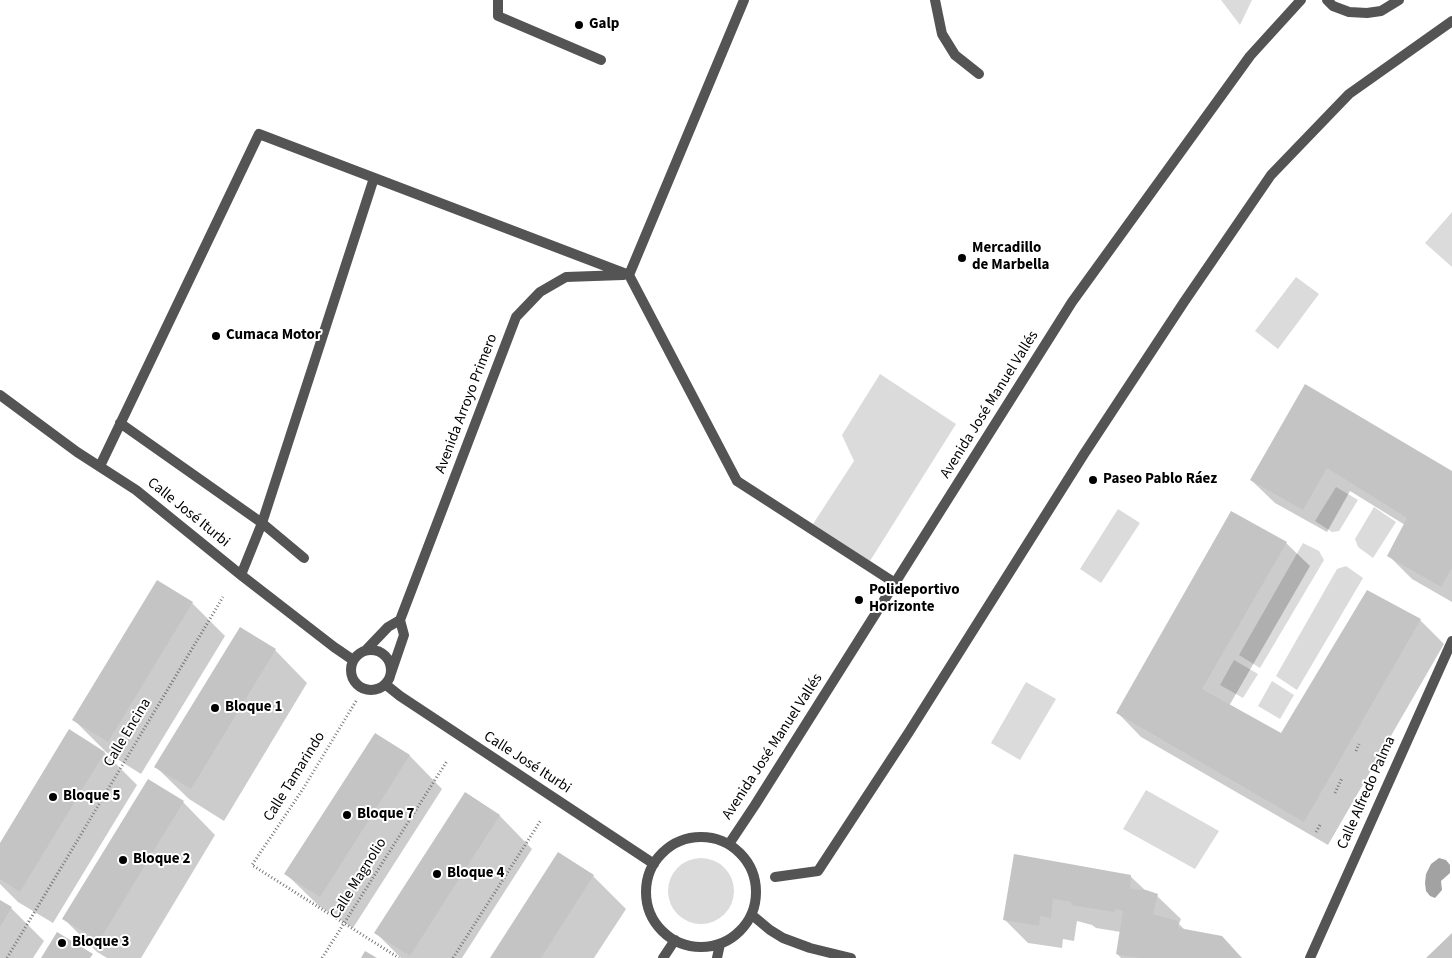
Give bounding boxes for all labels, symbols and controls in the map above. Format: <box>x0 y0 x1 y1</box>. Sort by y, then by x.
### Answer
place label: Galp <box>589 16 619 34</box>
marker: Galp <box>573 19 585 31</box>
place label: Mercadillo de Marbella <box>972 240 1050 275</box>
marker: Mercadillo de Marbella <box>956 252 968 264</box>
place label: Cumaca Motor <box>226 327 321 345</box>
street label: Avenida José Manuel Vallés <box>937 328 1043 482</box>
marker: Cumaca Motor <box>210 330 222 342</box>
street label: Avenida Arroyo Primero <box>432 332 502 476</box>
place label: Paseo Pablo Ráez <box>1103 471 1217 489</box>
street label: Calle José Iturbi <box>143 474 233 552</box>
marker: Paseo Pablo Ráez <box>1087 474 1099 486</box>
place label: Polideportivo Horizonte <box>869 582 960 617</box>
marker: Polideportivo Horizonte <box>853 594 865 606</box>
street label: Avenida José Manuel Vallés <box>719 671 827 823</box>
street label: Calle Encina <box>101 696 155 770</box>
place label: Bloque 1 <box>225 699 282 717</box>
marker: Bloque 1 <box>209 702 221 714</box>
street label: Calle José Iturbi <box>480 728 574 798</box>
street label: Calle Tamarindo <box>260 729 330 825</box>
street label: Calle Alfredo Palma <box>1334 734 1400 852</box>
place label: Bloque 5 <box>63 788 120 806</box>
marker: Bloque 5 <box>47 791 59 803</box>
place label: Bloque 7 <box>357 806 414 824</box>
marker: Bloque 7 <box>341 809 353 821</box>
street label: Calle Magnolio <box>327 835 391 923</box>
place label: Bloque 2 <box>133 851 190 869</box>
marker: Bloque 2 <box>117 854 129 866</box>
place label: Bloque 4 <box>447 865 504 883</box>
marker: Bloque 4 <box>431 868 443 880</box>
place label: Bloque 3 <box>72 934 129 952</box>
marker: Bloque 3 <box>56 937 68 949</box>

